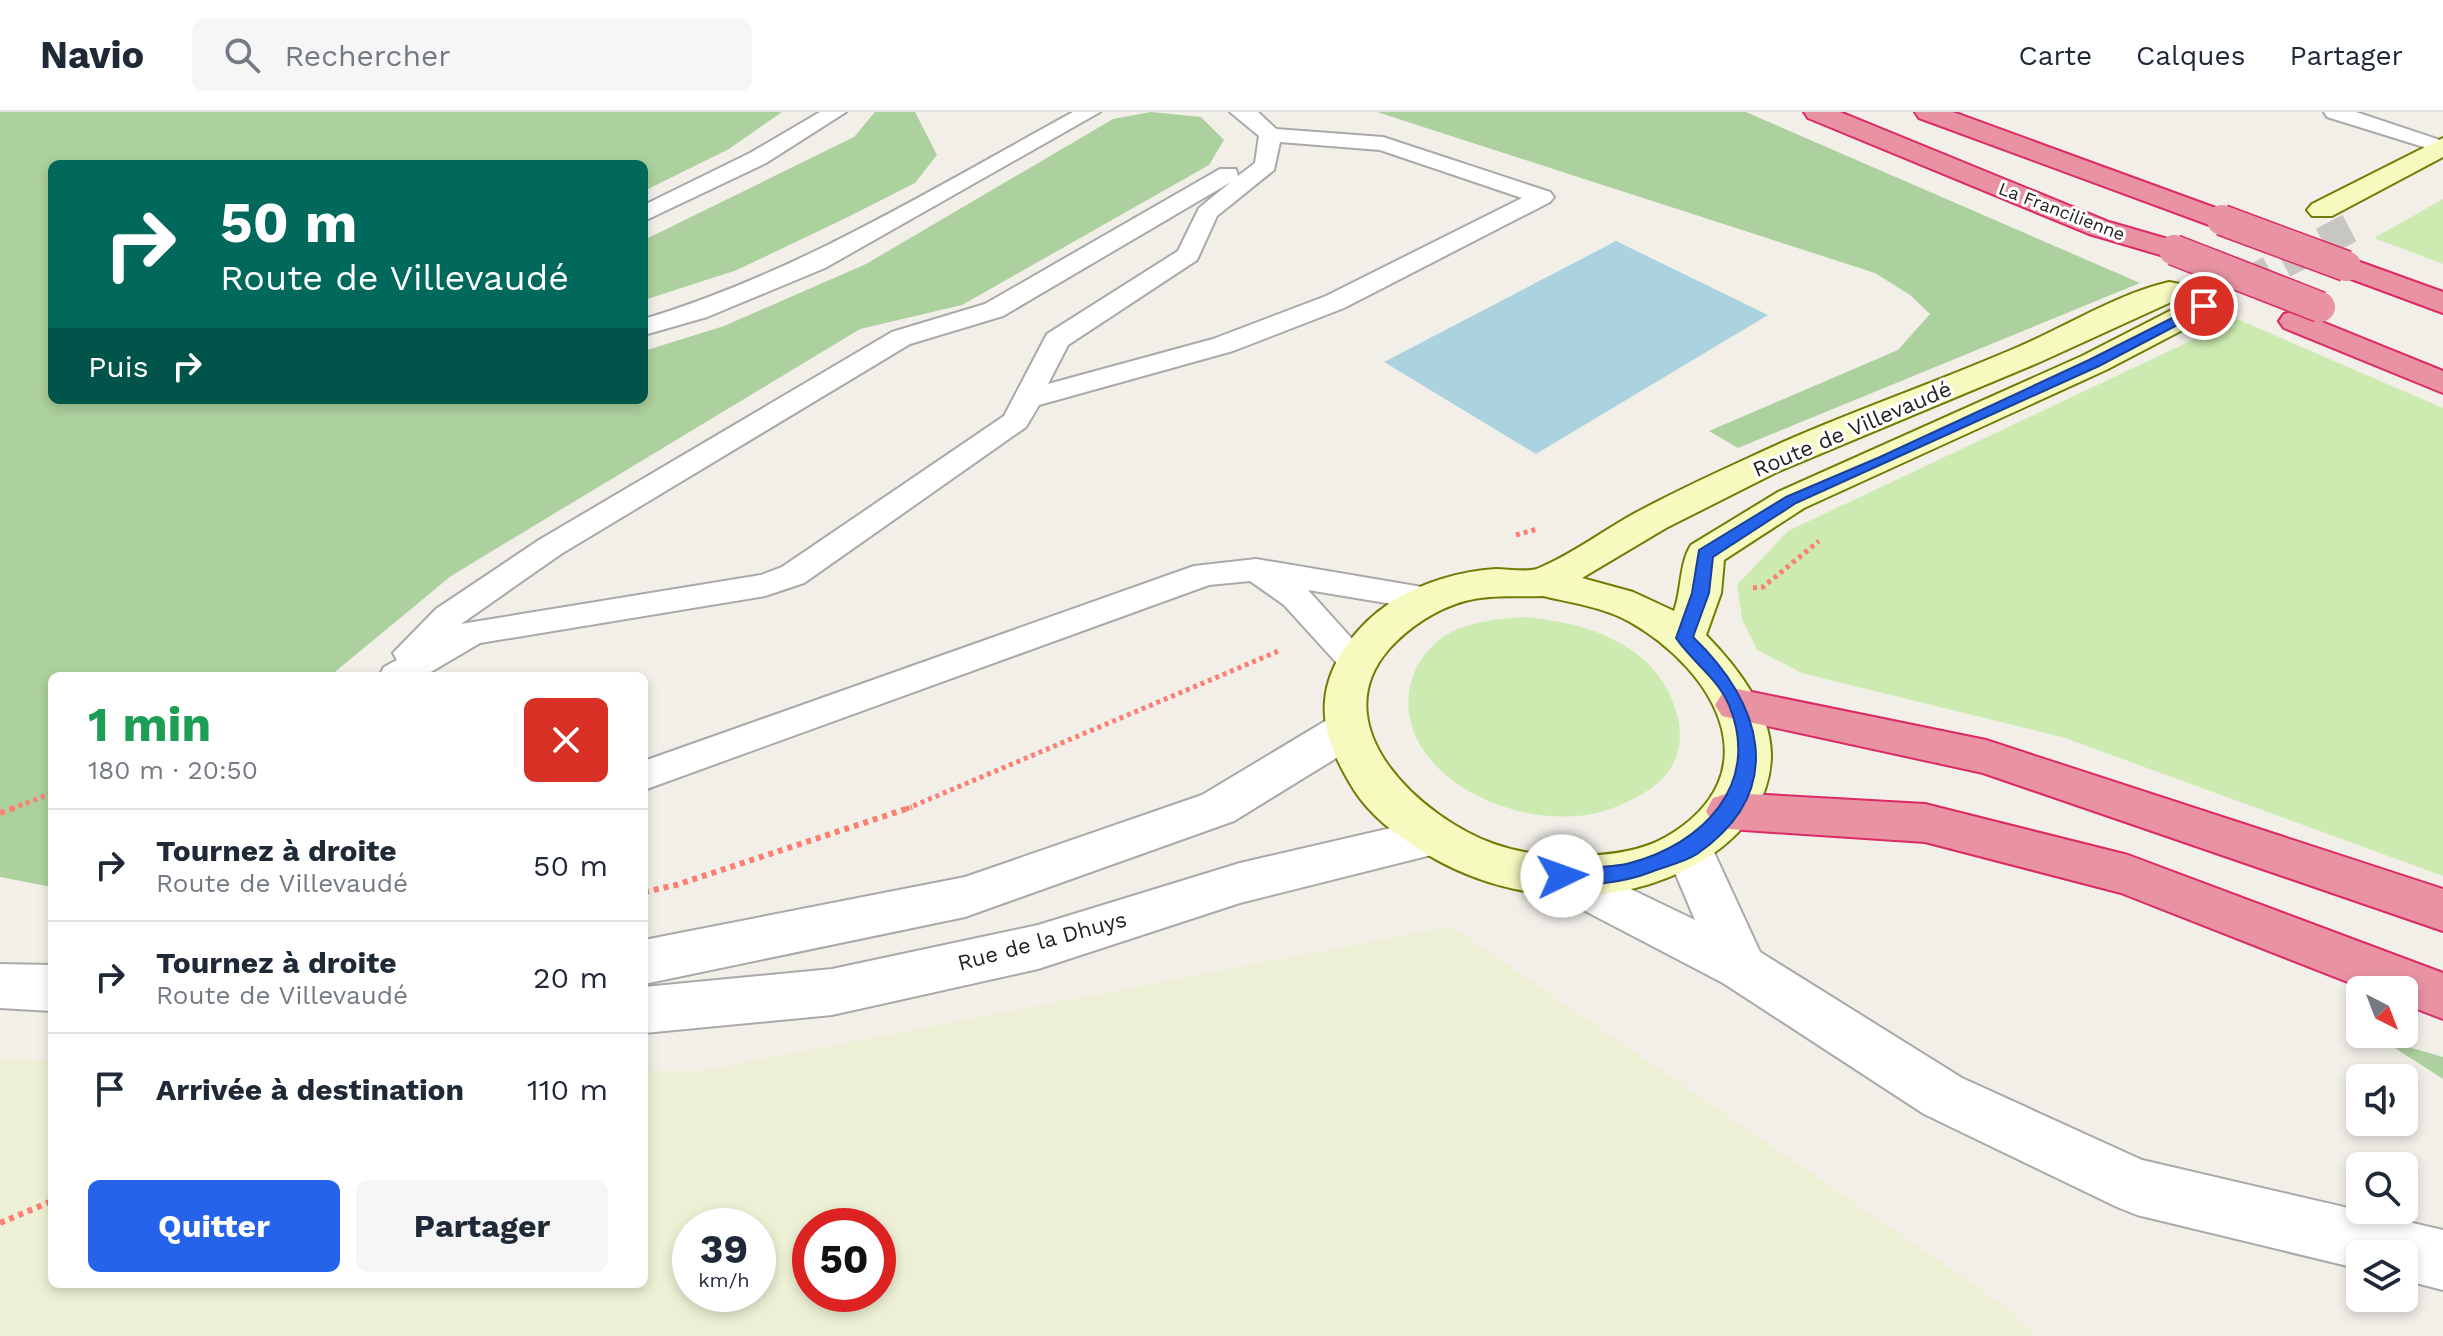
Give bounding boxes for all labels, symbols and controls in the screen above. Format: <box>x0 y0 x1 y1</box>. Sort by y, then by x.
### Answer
search box <box>192 19 752 91</box>
text: Navio <box>40 33 144 77</box>
icon: search <box>220 33 264 77</box>
text: Rechercher <box>284 38 451 73</box>
text: Carte <box>2019 39 2092 72</box>
text: Calques <box>2136 39 2245 72</box>
text: Partager <box>2289 39 2403 72</box>
street label: La Francilienne <box>1996 177 2128 245</box>
text: 50 m <box>220 190 357 256</box>
icon: right <box>88 192 192 296</box>
text: Route de Villevaudé <box>220 257 569 299</box>
pin <box>2170 272 2238 340</box>
icon: arrive <box>2182 284 2226 328</box>
icon: right <box>165 344 209 388</box>
text: Puis <box>88 349 149 384</box>
street label: Route de Villevaudé <box>1749 376 1955 482</box>
text: 1 min <box>88 696 211 753</box>
button: close <box>524 698 608 782</box>
text: 180 m · 20:50 <box>88 755 258 785</box>
text: Tournez à droite <box>156 833 397 868</box>
position arrow <box>1520 834 1604 918</box>
icon: right <box>88 843 132 887</box>
text: 50 m <box>533 848 608 883</box>
text: Route de Villevaudé <box>156 868 408 898</box>
street label: Rue de la Dhuys <box>955 906 1129 976</box>
text: Tournez à droite <box>156 945 397 980</box>
icon: right <box>88 955 132 999</box>
text: 20 m <box>533 960 608 995</box>
north arrow <box>2346 976 2418 1048</box>
map controls <box>2346 976 2418 1312</box>
text: Route de Villevaudé <box>156 980 408 1010</box>
button: sound <box>2346 1064 2418 1136</box>
icon: arrive <box>88 1067 132 1111</box>
text: Arrivée à destination <box>156 1072 464 1107</box>
text: 110 m <box>527 1072 608 1107</box>
button: search <box>2346 1152 2418 1224</box>
button: Quitter <box>88 1180 340 1272</box>
button: Partager <box>356 1180 608 1272</box>
speed limit sign: 50 <box>792 1208 896 1312</box>
text: 39 <box>700 1226 748 1273</box>
button: layers <box>2346 1240 2418 1312</box>
text: km/h <box>698 1268 750 1292</box>

